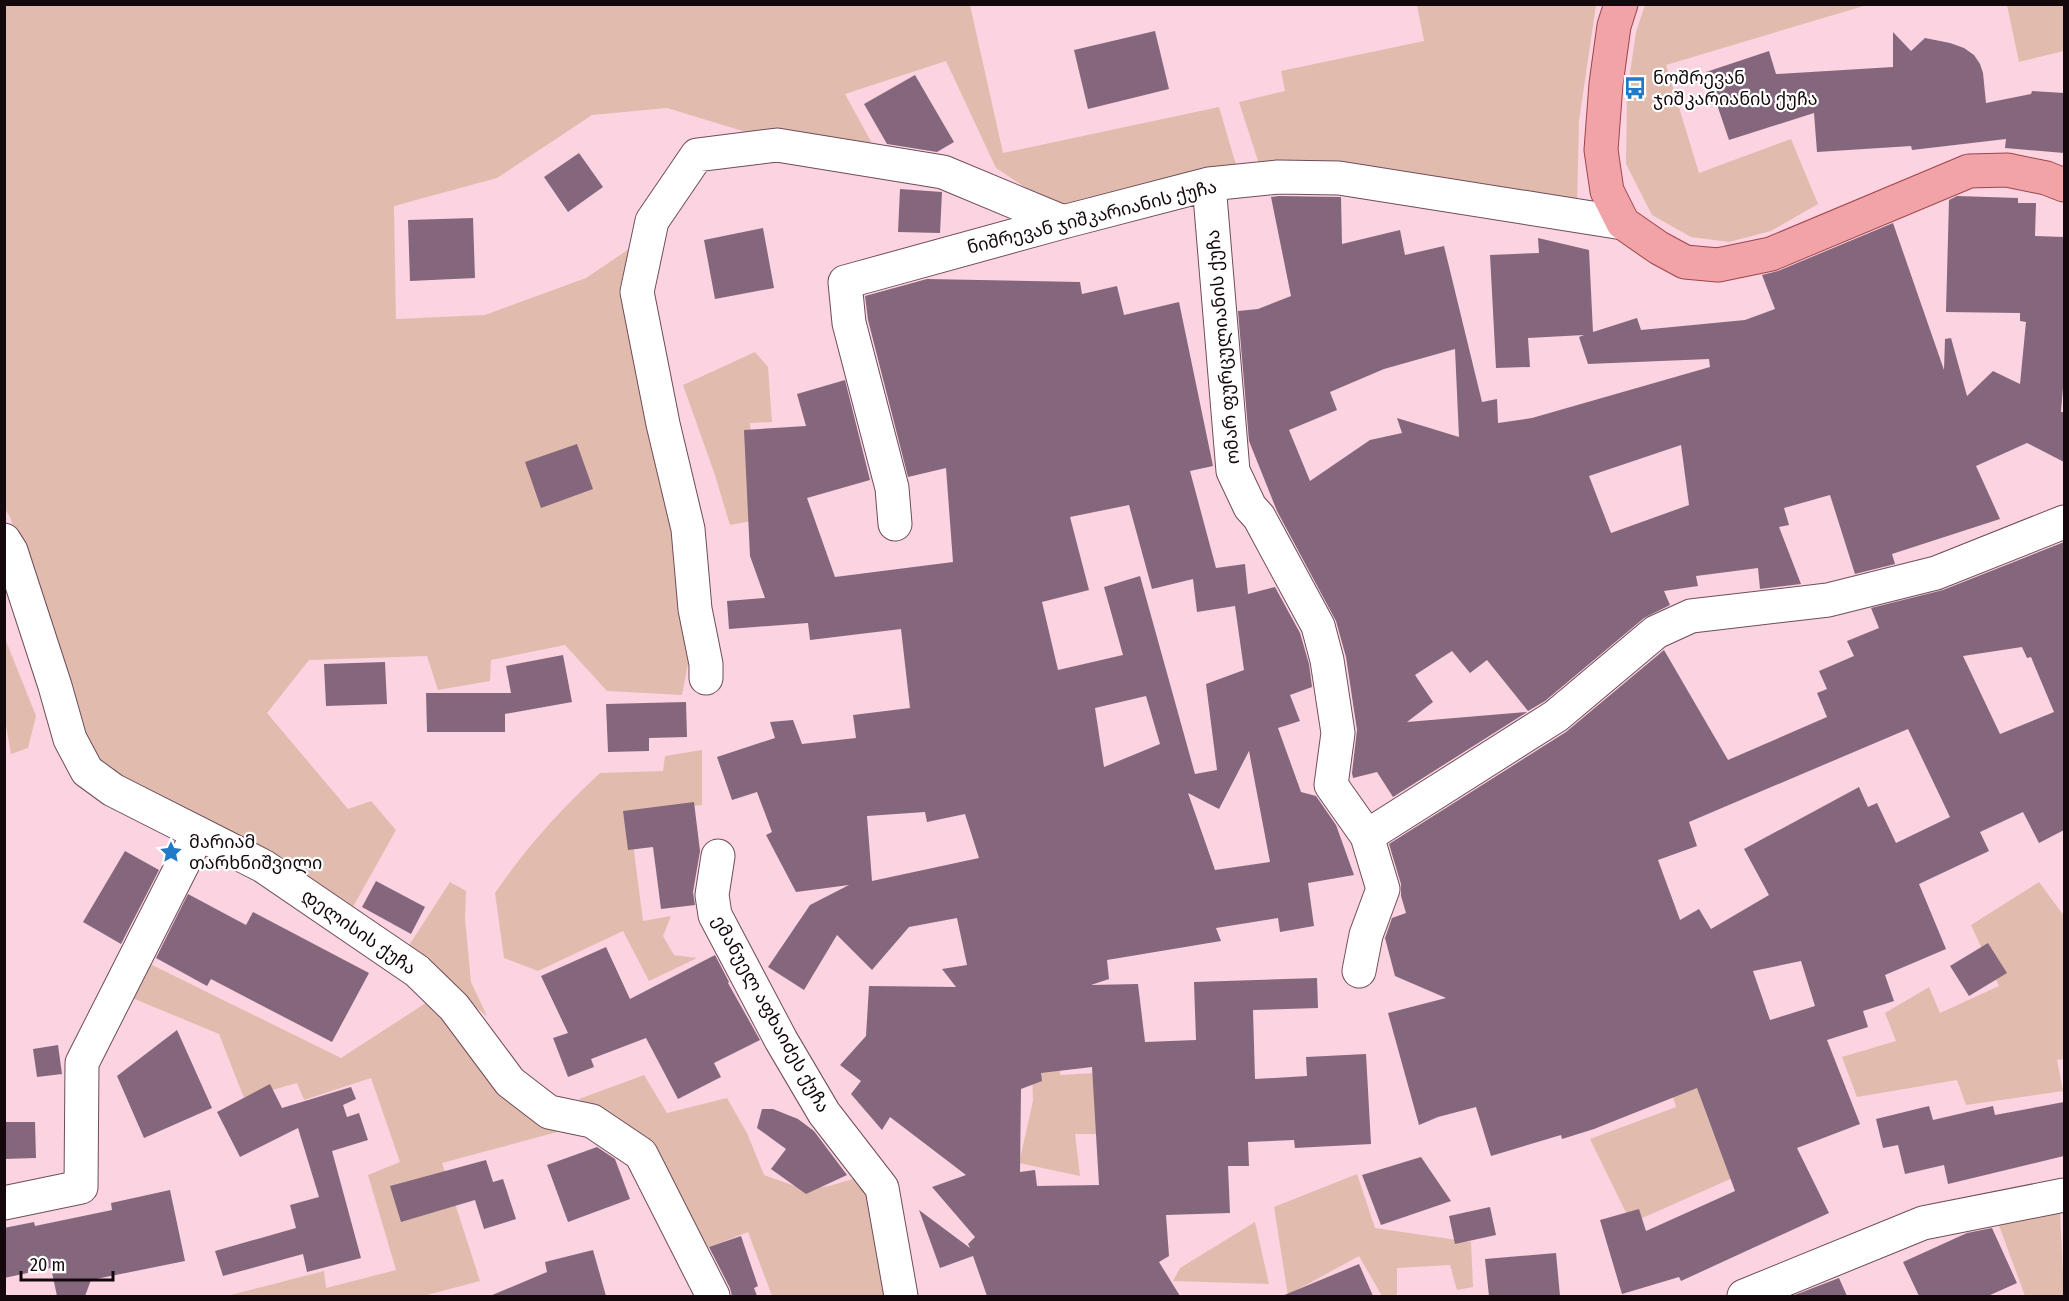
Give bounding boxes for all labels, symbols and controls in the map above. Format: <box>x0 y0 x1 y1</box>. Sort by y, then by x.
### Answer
place label: ნოშრევან ჯიშკარიანის ქუჩა <box>1653 67 1818 110</box>
bus stop icon: ნოშრევან ჯიშკარიანის ქუჩა <box>1622 75 1648 101</box>
street label: ნიშრევან ჯიშკარიანის ქუჩა <box>965 175 1219 259</box>
street label: ომარ ფურცულიანის ქუჩა <box>1202 229 1244 465</box>
place label: მარიამ თარხნიშვილი <box>189 831 322 874</box>
place icon: მარიამ თარხნიშვილი <box>158 839 184 865</box>
street label: დელისის ქუჩა <box>298 884 420 980</box>
street label: ემანუელ აფხაიძეს ქუჩა <box>708 912 834 1116</box>
scale bar <box>21 1244 112 1282</box>
text: 20 m <box>30 1254 65 1276</box>

